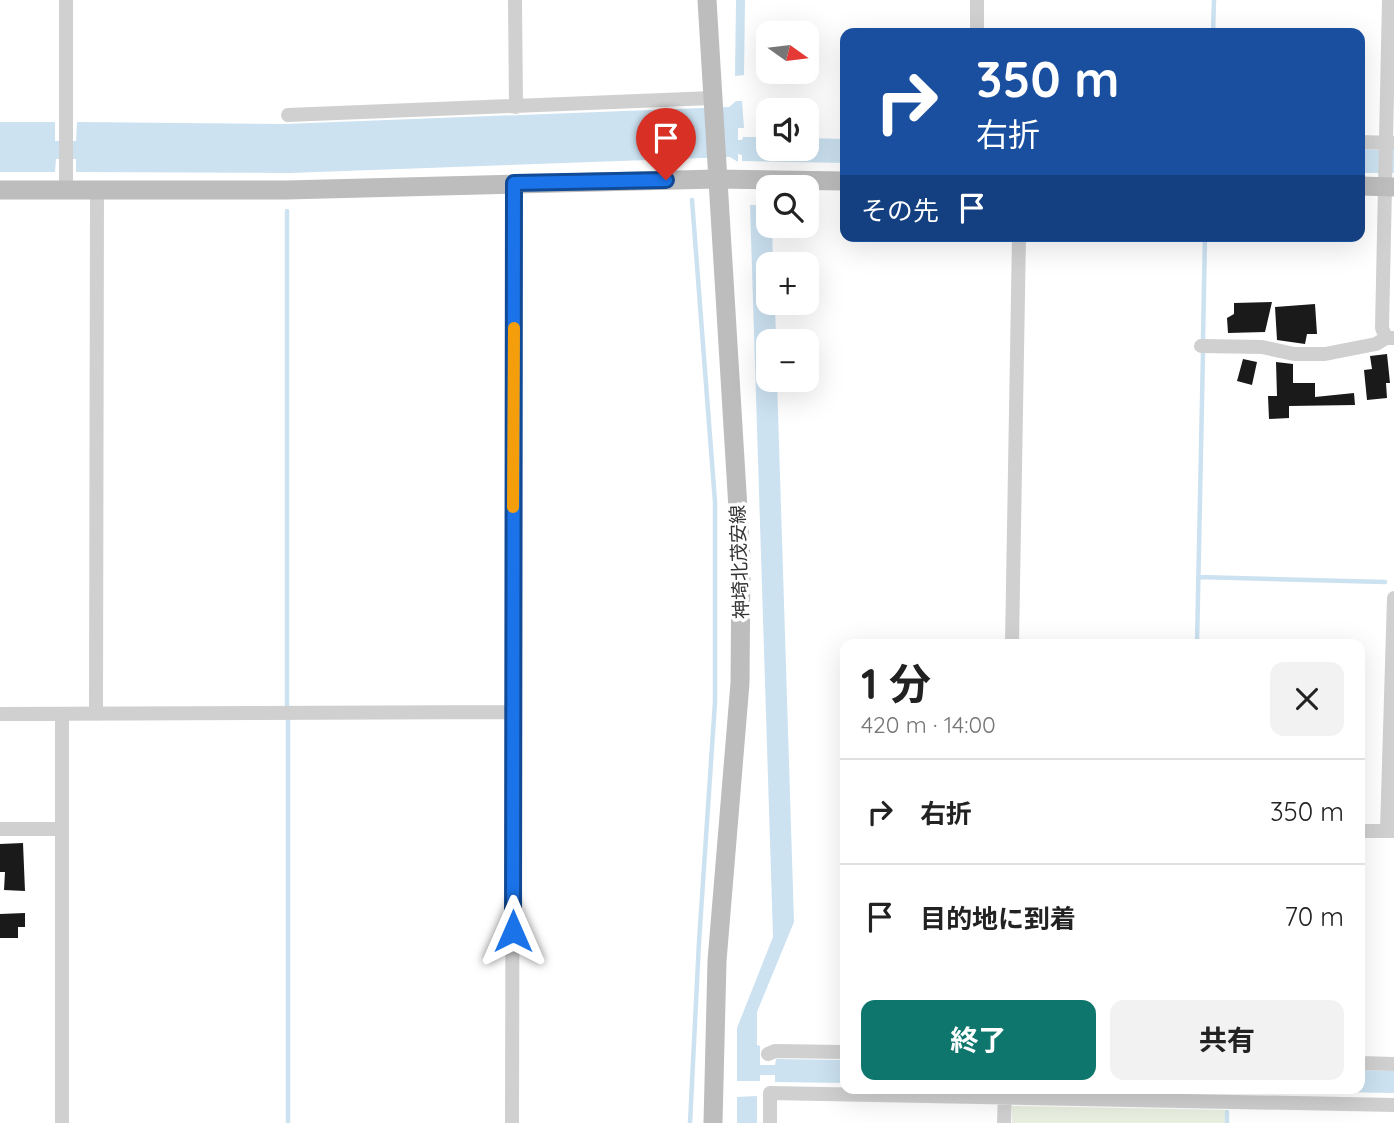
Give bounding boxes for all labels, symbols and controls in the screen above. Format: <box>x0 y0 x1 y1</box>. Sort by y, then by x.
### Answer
north arrow <box>756 21 819 84</box>
map controls <box>756 21 819 392</box>
text: 350 m <box>976 48 1120 109</box>
icon: right <box>861 56 952 147</box>
button: sound <box>756 98 819 161</box>
pin <box>636 108 696 180</box>
text: 右折 <box>976 114 1040 154</box>
icon: arrive <box>647 119 685 157</box>
button: search <box>756 175 819 238</box>
icon: arrive <box>953 189 991 227</box>
text: その先 <box>861 194 939 227</box>
button: + <box>756 252 819 315</box>
button: − <box>756 329 819 392</box>
street label: 神埼北茂安線 <box>725 505 753 619</box>
text: 1 分 <box>861 657 931 710</box>
button: close <box>1270 662 1344 736</box>
text: 420 m · 14:00 <box>861 710 996 739</box>
icon: right <box>861 793 899 831</box>
text: 350 m <box>1270 795 1344 828</box>
text: 右折 <box>920 797 972 830</box>
position arrow <box>476 894 550 968</box>
icon: arrive <box>861 898 899 936</box>
text: 70 m <box>1284 900 1344 933</box>
text: 目的地に到着 <box>920 902 1076 935</box>
button: 終了 <box>861 1000 1096 1080</box>
button: 共有 <box>1110 1000 1344 1080</box>

